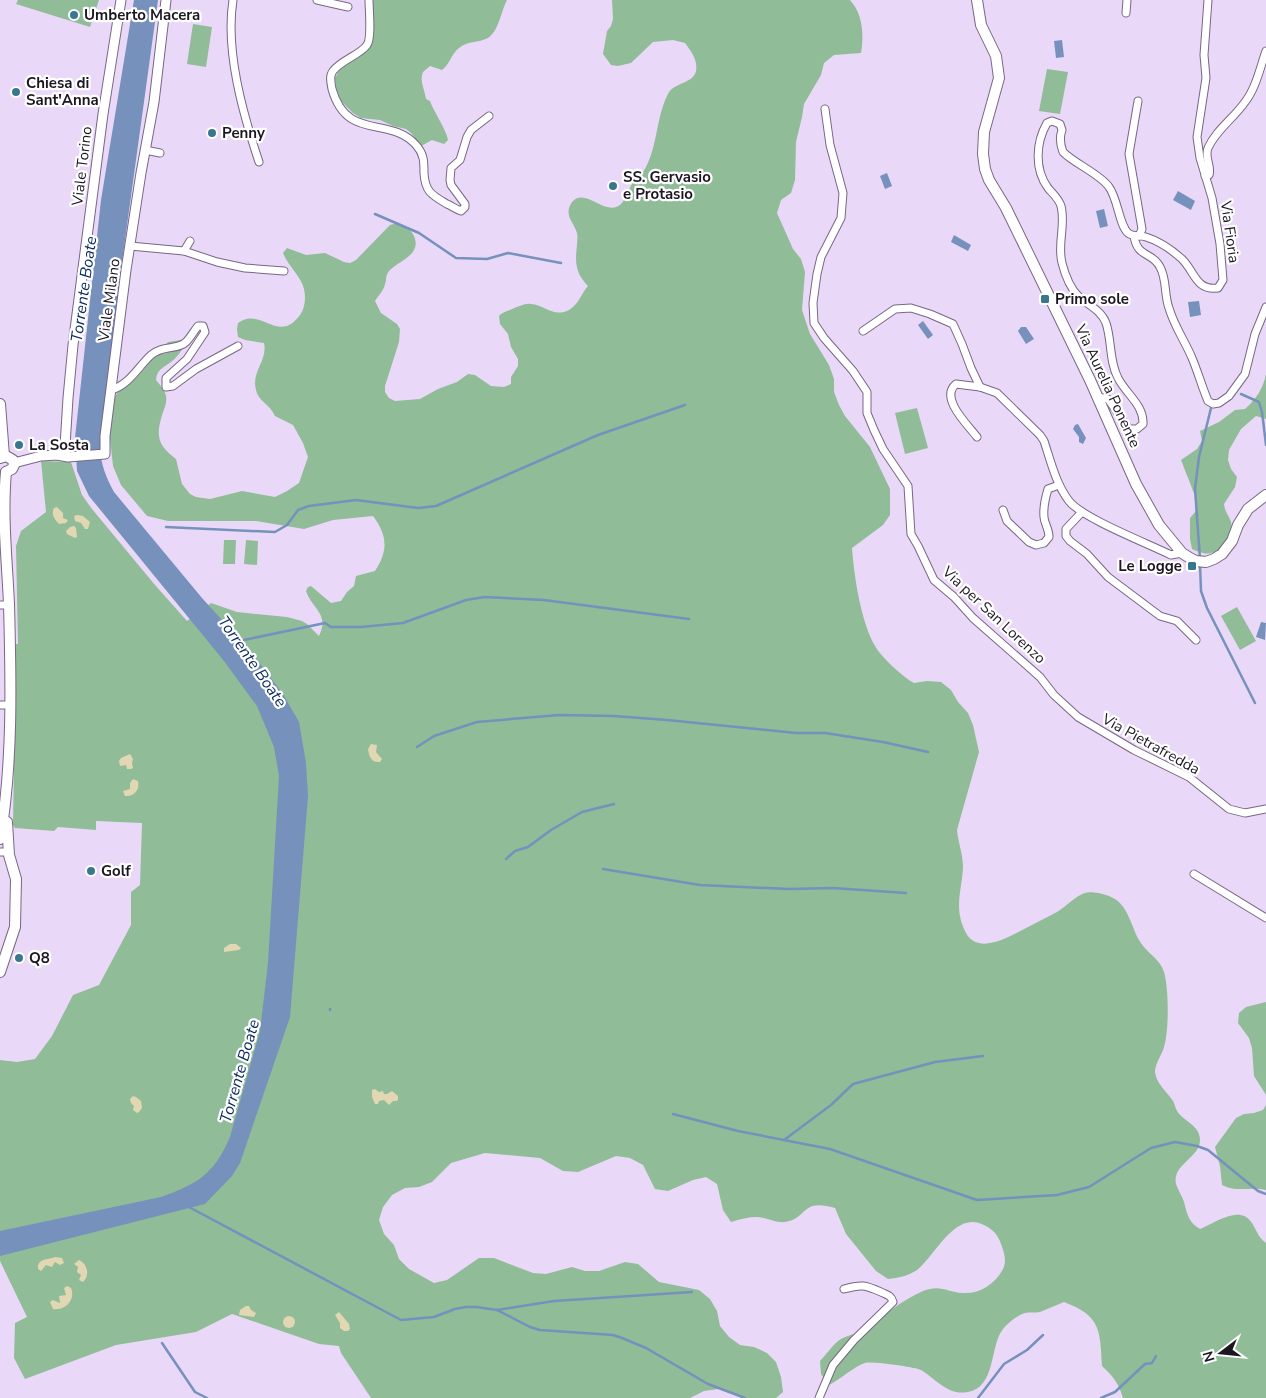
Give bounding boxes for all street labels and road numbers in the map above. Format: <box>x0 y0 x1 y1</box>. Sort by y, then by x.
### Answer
street label: Viale Torino <box>67 125 97 208</box>
street label: Via Fioria <box>1216 199 1244 264</box>
street label: Viale Milano <box>93 257 125 344</box>
street label: Via Aurelia Ponente <box>1070 320 1145 451</box>
street label: Via per San Lorenzo <box>937 561 1050 668</box>
street label: Via Pietrafredda <box>1098 708 1203 779</box>

